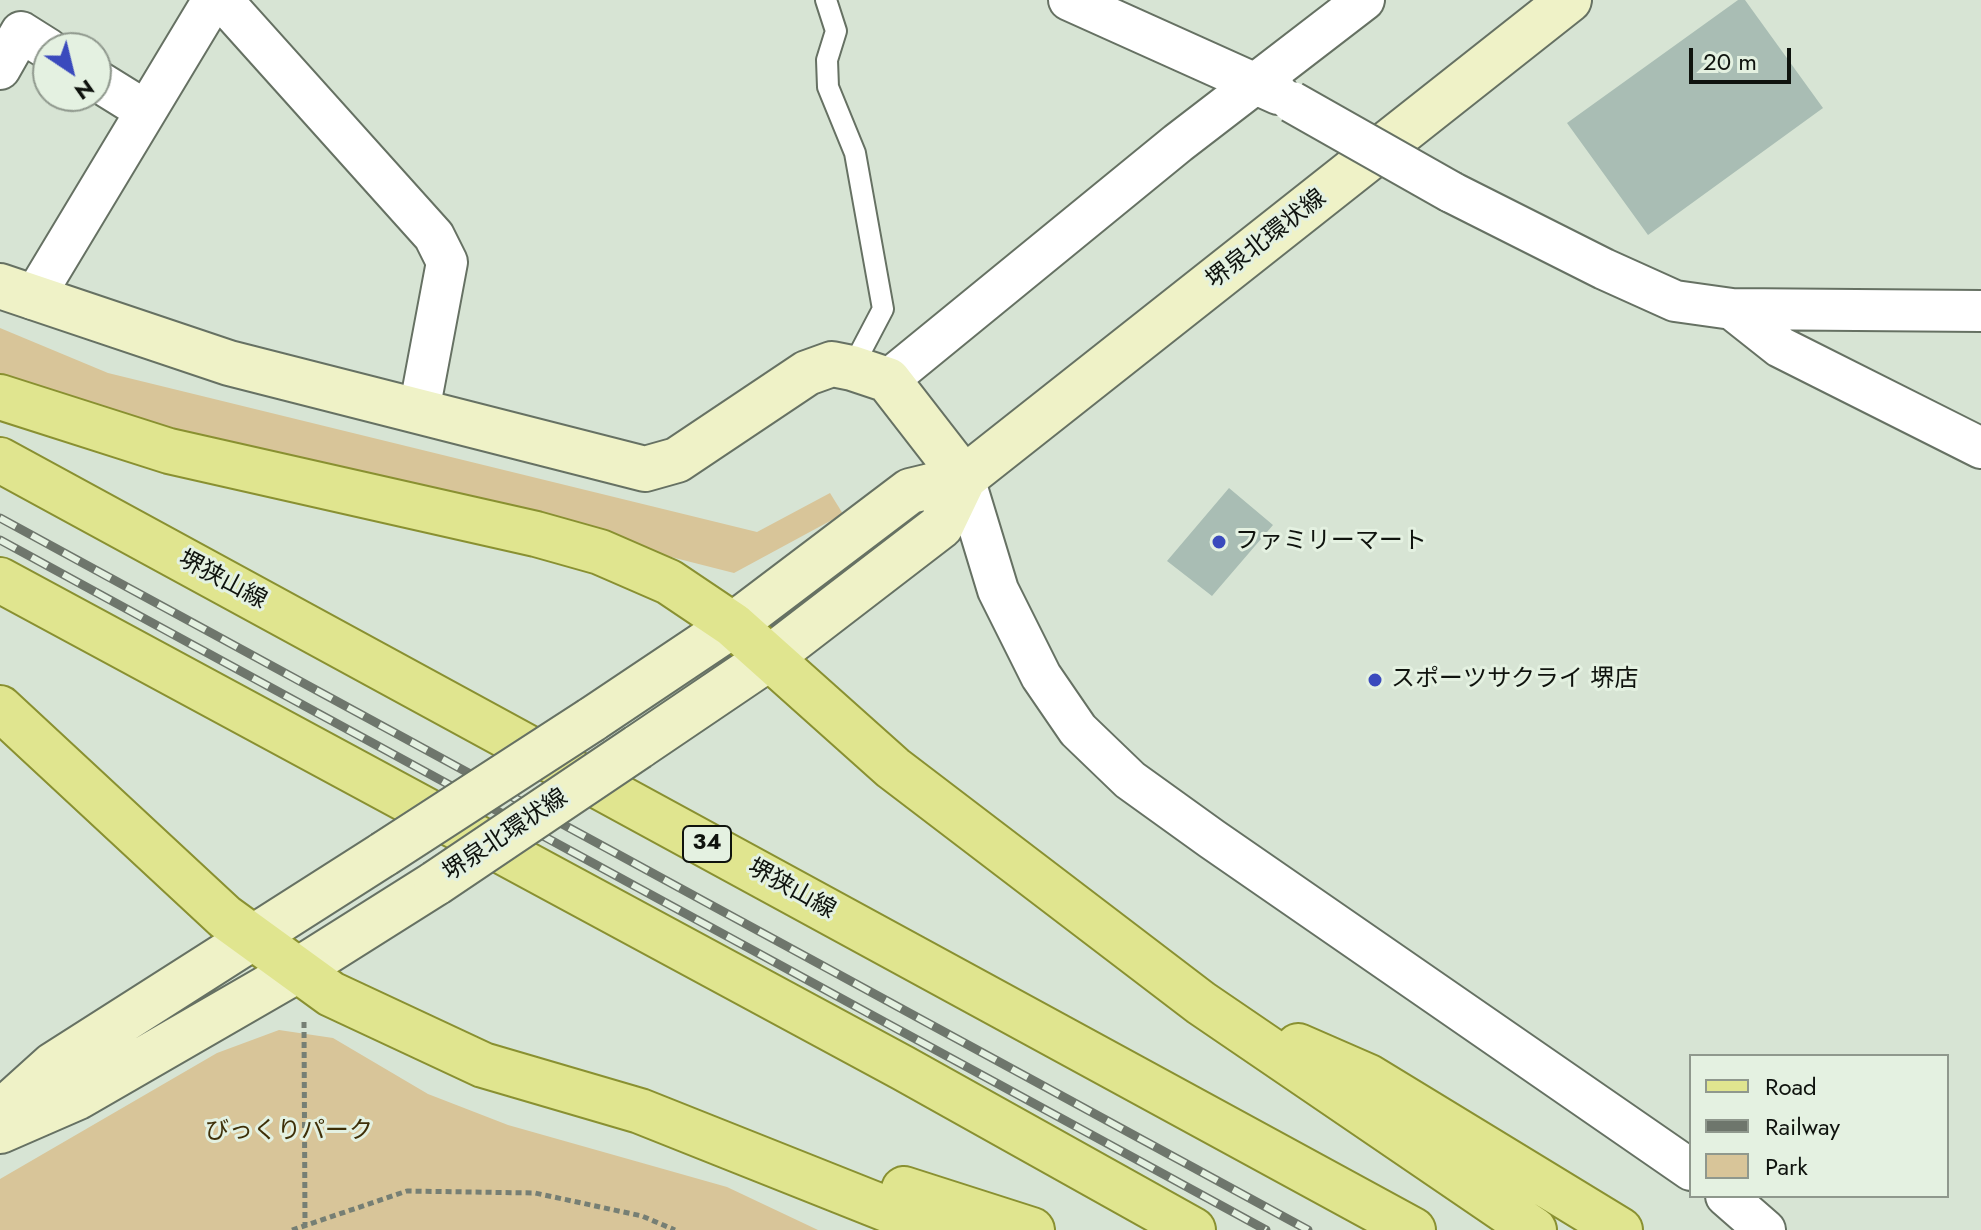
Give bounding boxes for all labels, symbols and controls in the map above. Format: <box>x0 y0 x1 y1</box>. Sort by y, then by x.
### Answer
north arrow <box>32 32 112 112</box>
scale bar <box>1693 32 1795 82</box>
text: 20 m <box>1703 44 1757 79</box>
text: N <box>68 72 101 108</box>
street label: 堺泉北環状線 <box>1201 184 1333 296</box>
place label: ファミリーマート <box>1235 528 1427 556</box>
marker: ファミリーマート <box>1210 533 1228 551</box>
street label: 堺狭山線 <box>173 546 271 616</box>
place label: スポーツサクライ 堺店 <box>1391 666 1638 694</box>
marker: スポーツサクライ 堺店 <box>1366 671 1384 689</box>
street label: 堺泉北環状線 <box>438 784 574 888</box>
road number: 34 <box>683 826 731 862</box>
street label: 堺狭山線 <box>742 854 840 926</box>
legend <box>1689 1054 1949 1198</box>
text: Road <box>1765 1069 1817 1104</box>
text: Railway <box>1765 1109 1840 1144</box>
park label: びっくりパーク <box>205 1118 373 1146</box>
text: Park <box>1765 1149 1808 1184</box>

